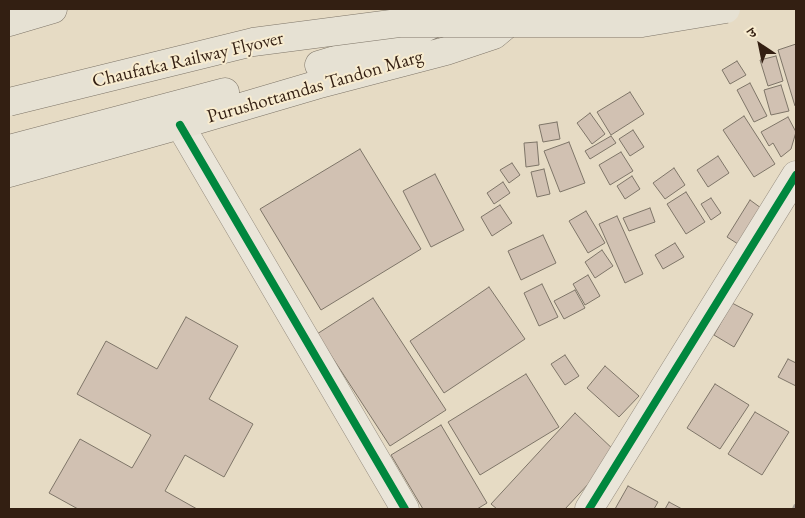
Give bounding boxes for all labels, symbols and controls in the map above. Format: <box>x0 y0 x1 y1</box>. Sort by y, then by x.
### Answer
north arrow <box>735 20 785 70</box>
text: उ <box>744 23 760 42</box>
street label: Chaufatka Railway Flyover <box>90 27 286 93</box>
street label: Purushottamdas Tandon Marg <box>204 45 426 129</box>

